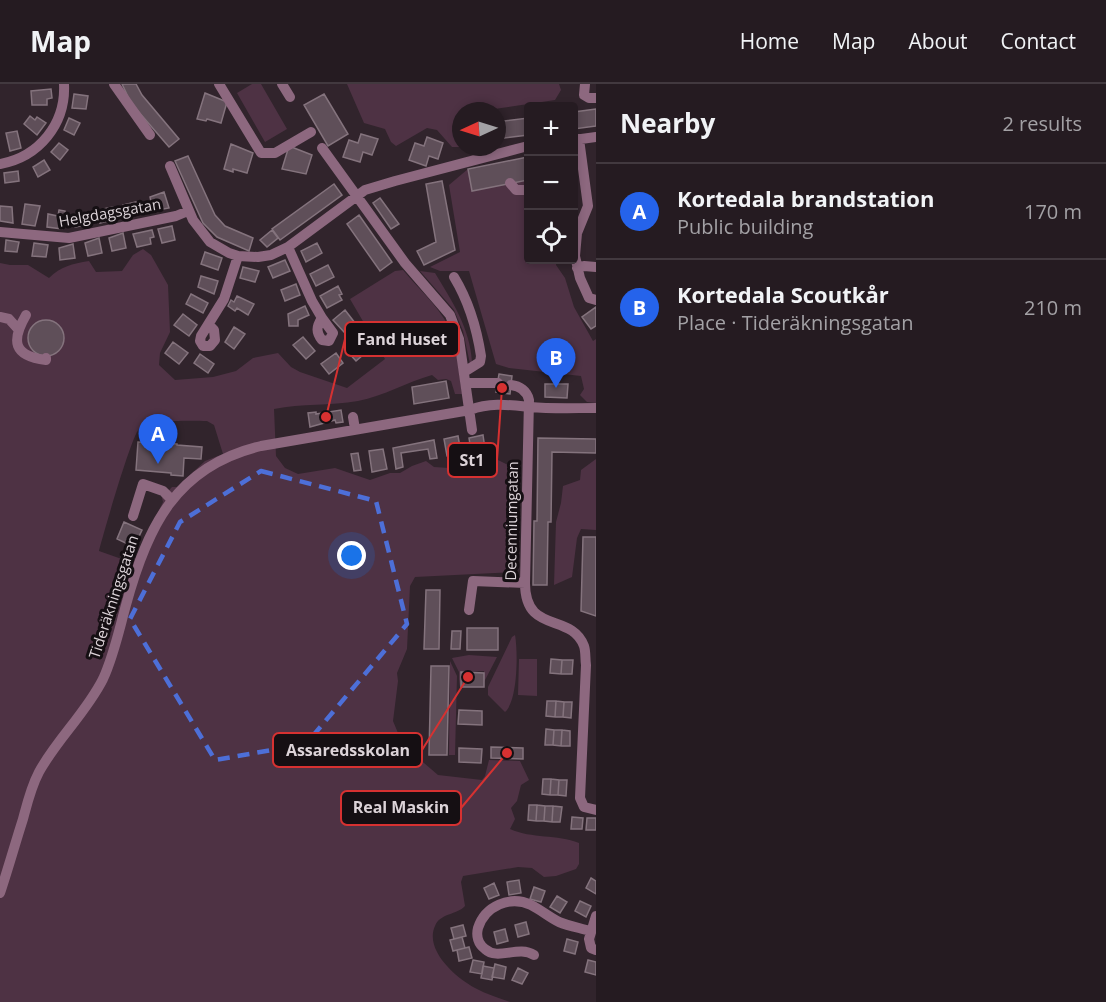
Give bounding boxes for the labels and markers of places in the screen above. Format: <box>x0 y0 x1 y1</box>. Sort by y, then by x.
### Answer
callout: Fand Huset <box>345 322 459 356</box>
pin: B <box>536 338 576 388</box>
pin: A <box>138 414 178 464</box>
callout: St1 <box>448 443 497 477</box>
callout: Assaredsskolan <box>273 733 422 767</box>
callout: Real Maskin <box>341 791 461 825</box>

